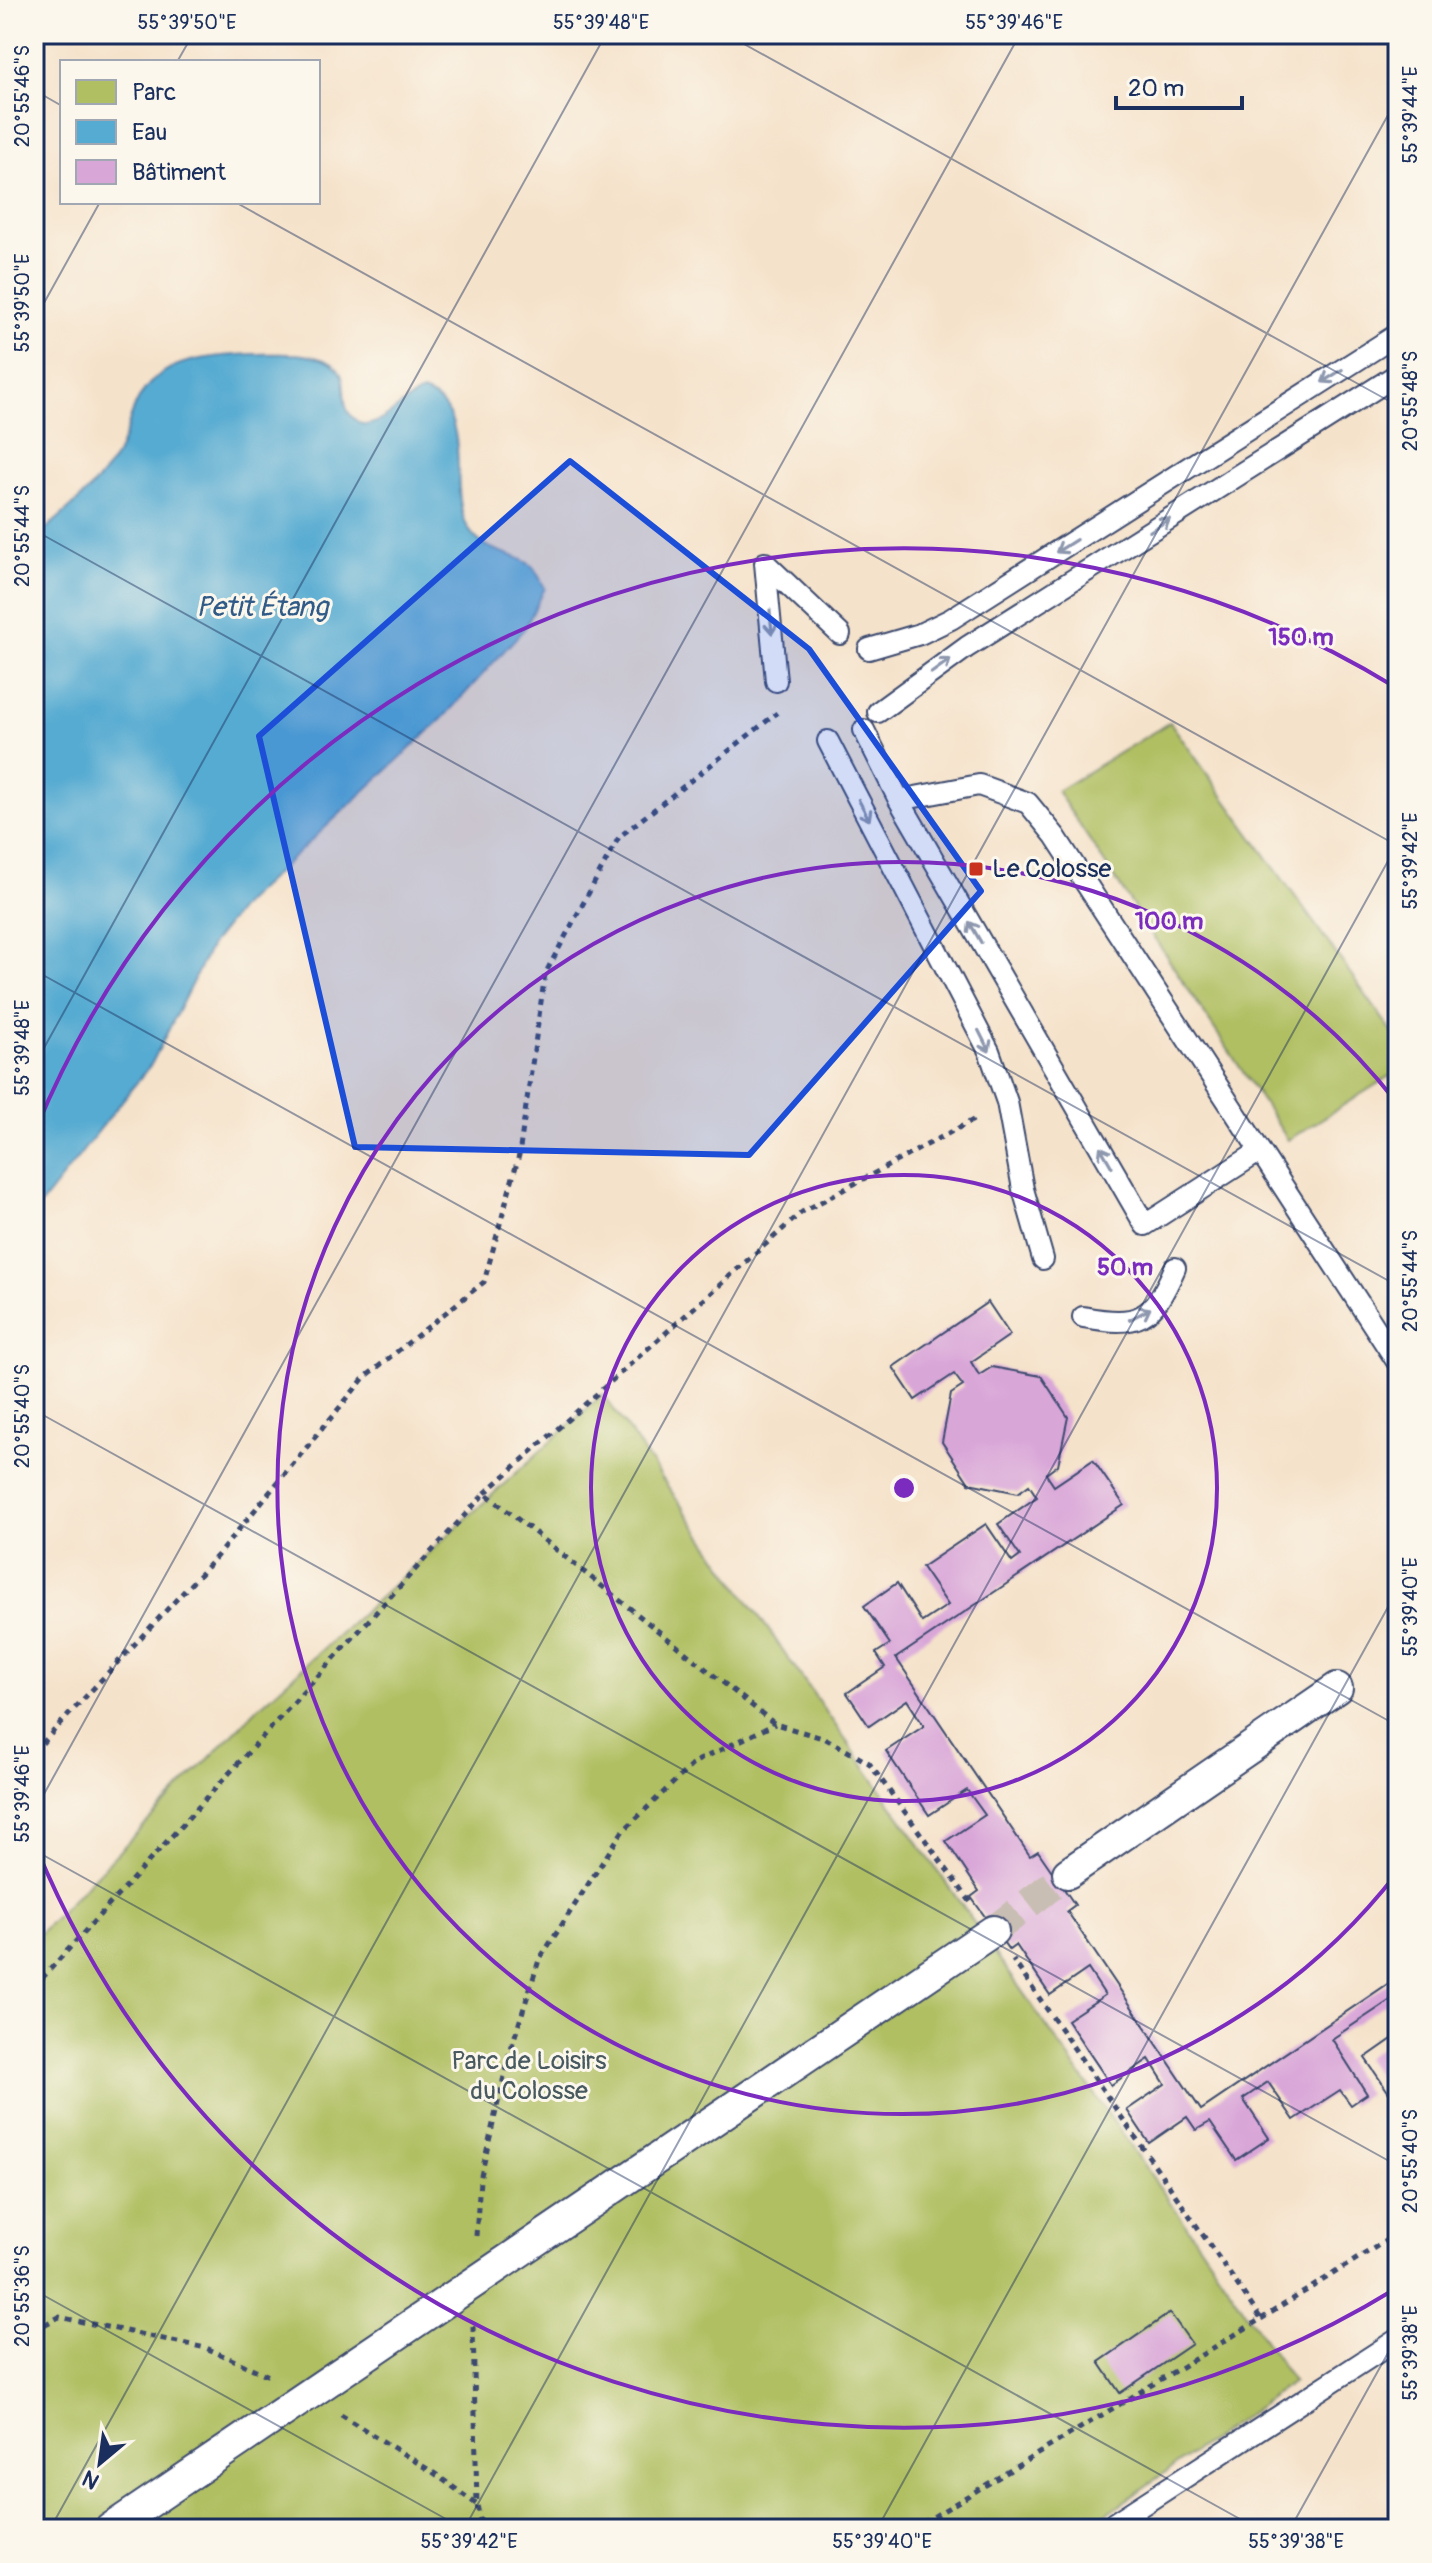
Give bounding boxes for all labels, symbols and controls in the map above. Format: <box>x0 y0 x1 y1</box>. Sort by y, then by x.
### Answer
text: 55°39'50"E <box>138 10 236 35</box>
text: 55°39'48"E <box>553 10 649 35</box>
text: 55°39'46"E <box>965 10 1063 35</box>
text: 20°55'46"S <box>10 45 35 147</box>
legend <box>60 60 320 204</box>
scale bar <box>1116 60 1242 110</box>
text: 55°39'44"E <box>1398 66 1423 164</box>
text: 20 m <box>1128 74 1184 103</box>
text: Parc <box>132 78 176 107</box>
text: Eau <box>132 118 167 147</box>
text: Bâtiment <box>132 158 226 187</box>
text: 55°39'50"E <box>10 254 35 352</box>
text: 20°55'48"S <box>1398 351 1423 451</box>
one-way arrow <box>1321 369 1344 385</box>
text: 20°55'44"S <box>10 485 35 587</box>
one-way arrow <box>1148 516 1171 532</box>
one-way arrow <box>1055 538 1077 555</box>
water label: Petit Étang <box>196 590 330 625</box>
one-way arrow <box>763 608 778 635</box>
text: 150 m <box>1268 623 1334 652</box>
one-way arrow <box>930 657 952 674</box>
one-way arrow <box>856 798 872 822</box>
text: 55°39'42"E <box>1398 812 1423 910</box>
place label: Le Colosse <box>992 853 1112 885</box>
marker: Le Colosse <box>967 860 985 878</box>
text: 100 m <box>1135 907 1203 936</box>
one-way arrow <box>967 921 983 944</box>
text: 55°39'48"E <box>10 1000 35 1096</box>
one-way arrow <box>977 1029 992 1053</box>
one-way arrow <box>1098 1146 1114 1169</box>
text: 20°55'44"S <box>1398 1230 1423 1332</box>
text: 50 m <box>1097 1253 1153 1282</box>
one-way arrow <box>1128 1306 1151 1321</box>
text: 20°55'40"S <box>10 1364 35 1468</box>
centre of rings <box>890 1474 918 1502</box>
text: 55°39'40"E <box>1398 1557 1423 1657</box>
text: 55°39'46"E <box>10 1745 35 1843</box>
park label: Parc de Loisirs du Colosse <box>451 2045 607 2107</box>
text: 20°55'40"S <box>1398 2109 1423 2213</box>
text: 20°55'36"S <box>10 2245 35 2347</box>
text: 55°39'38"E <box>1398 2305 1423 2401</box>
north arrow <box>60 2423 140 2503</box>
text: N <box>77 2464 104 2495</box>
text: 55°39'42"E <box>420 2529 518 2554</box>
text: 55°39'40"E <box>832 2529 932 2554</box>
text: 55°39'38"E <box>1248 2529 1344 2554</box>

